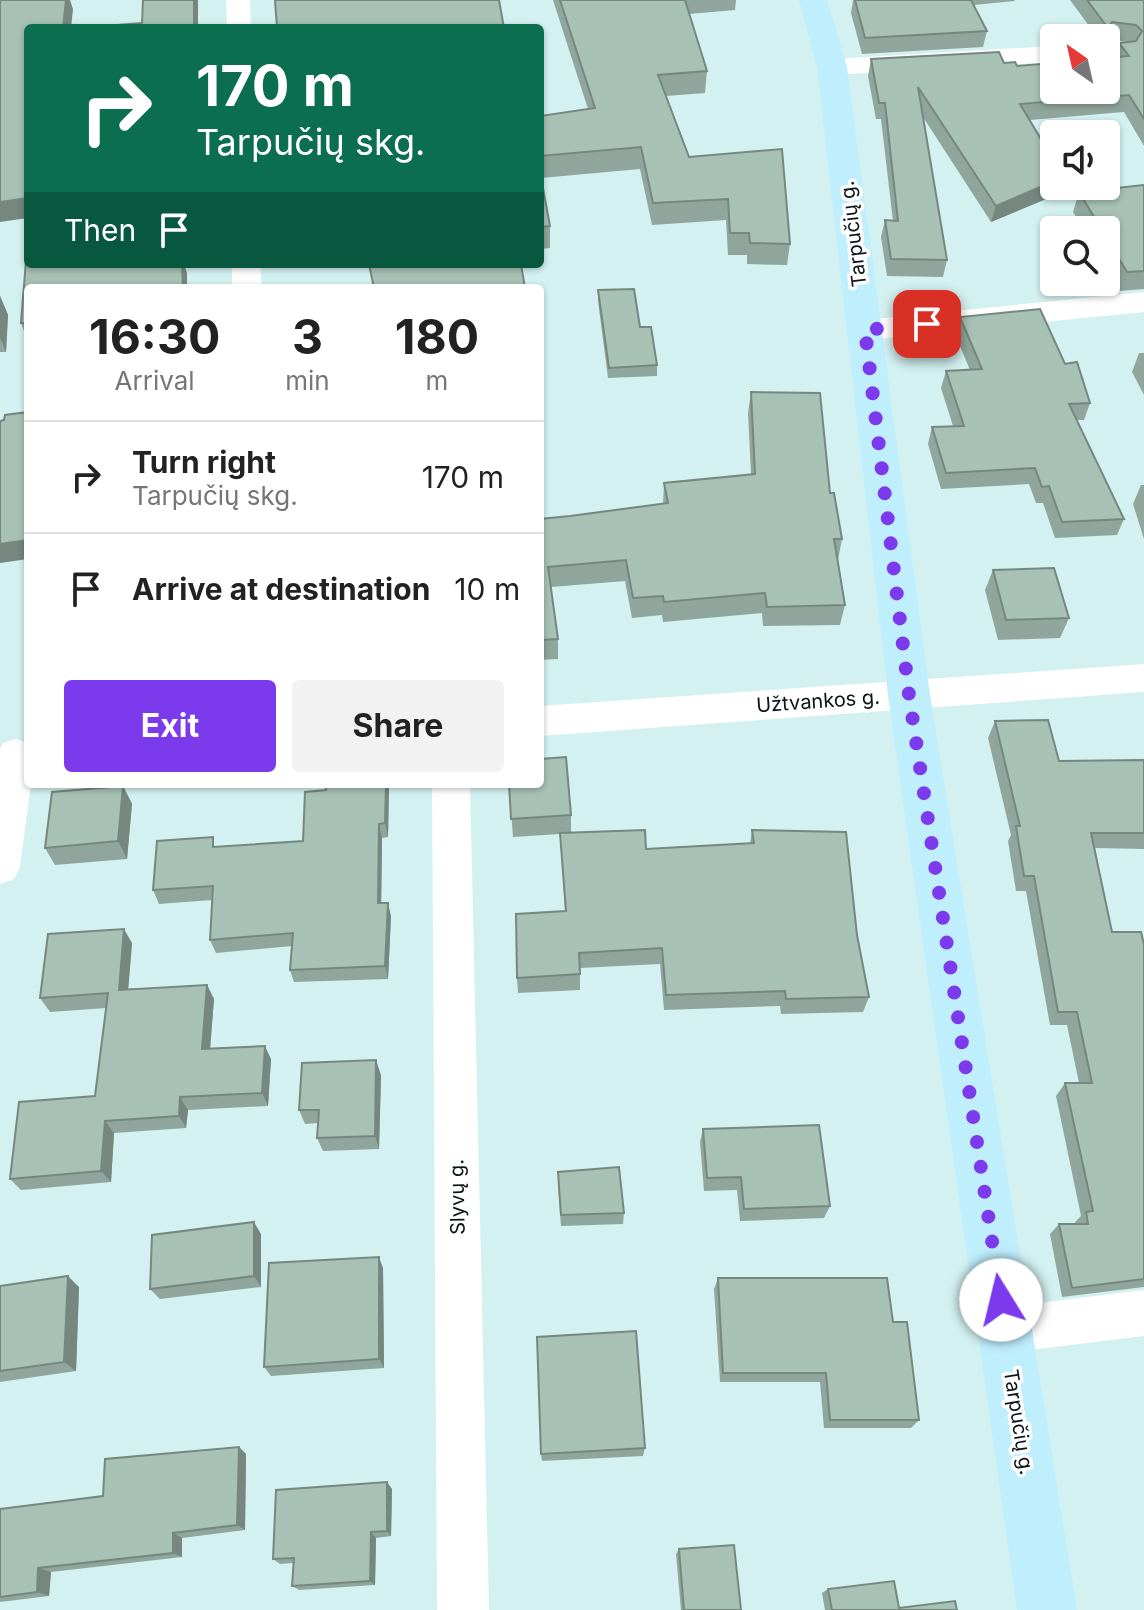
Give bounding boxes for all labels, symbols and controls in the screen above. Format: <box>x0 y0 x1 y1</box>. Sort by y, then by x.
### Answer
north arrow <box>1040 24 1120 104</box>
map controls <box>1040 24 1120 296</box>
text: 170 m <box>196 52 354 120</box>
icon: right <box>64 56 168 160</box>
text: Tarpučių skg. <box>196 120 425 164</box>
button: sound <box>1040 120 1120 200</box>
street label: Tarpučių g. <box>835 180 871 288</box>
icon: arrive <box>152 208 196 252</box>
text: Then <box>64 212 136 248</box>
button: search <box>1040 216 1120 296</box>
pin <box>893 290 961 358</box>
icon: arrive <box>905 302 949 346</box>
text: 16:30 <box>89 307 220 366</box>
text: 3 <box>292 307 323 366</box>
text: 180 <box>395 307 479 366</box>
text: Arrival <box>115 365 195 396</box>
text: min <box>285 365 330 396</box>
text: m <box>425 365 448 396</box>
text: Turn right <box>132 444 276 480</box>
icon: right <box>64 455 108 499</box>
text: 170 m <box>422 459 504 495</box>
text: Tarpučių skg. <box>132 480 298 511</box>
icon: arrive <box>64 567 108 611</box>
text: Arrive at destination <box>132 571 430 607</box>
text: 10 m <box>454 571 520 607</box>
button: Exit <box>64 680 276 772</box>
button: Share <box>292 680 504 772</box>
street label: Užtvankos g. <box>755 685 881 717</box>
street label: Slyvų g. <box>444 1159 470 1235</box>
position arrow <box>959 1258 1043 1342</box>
street label: Tarpučių g. <box>999 1368 1039 1476</box>

